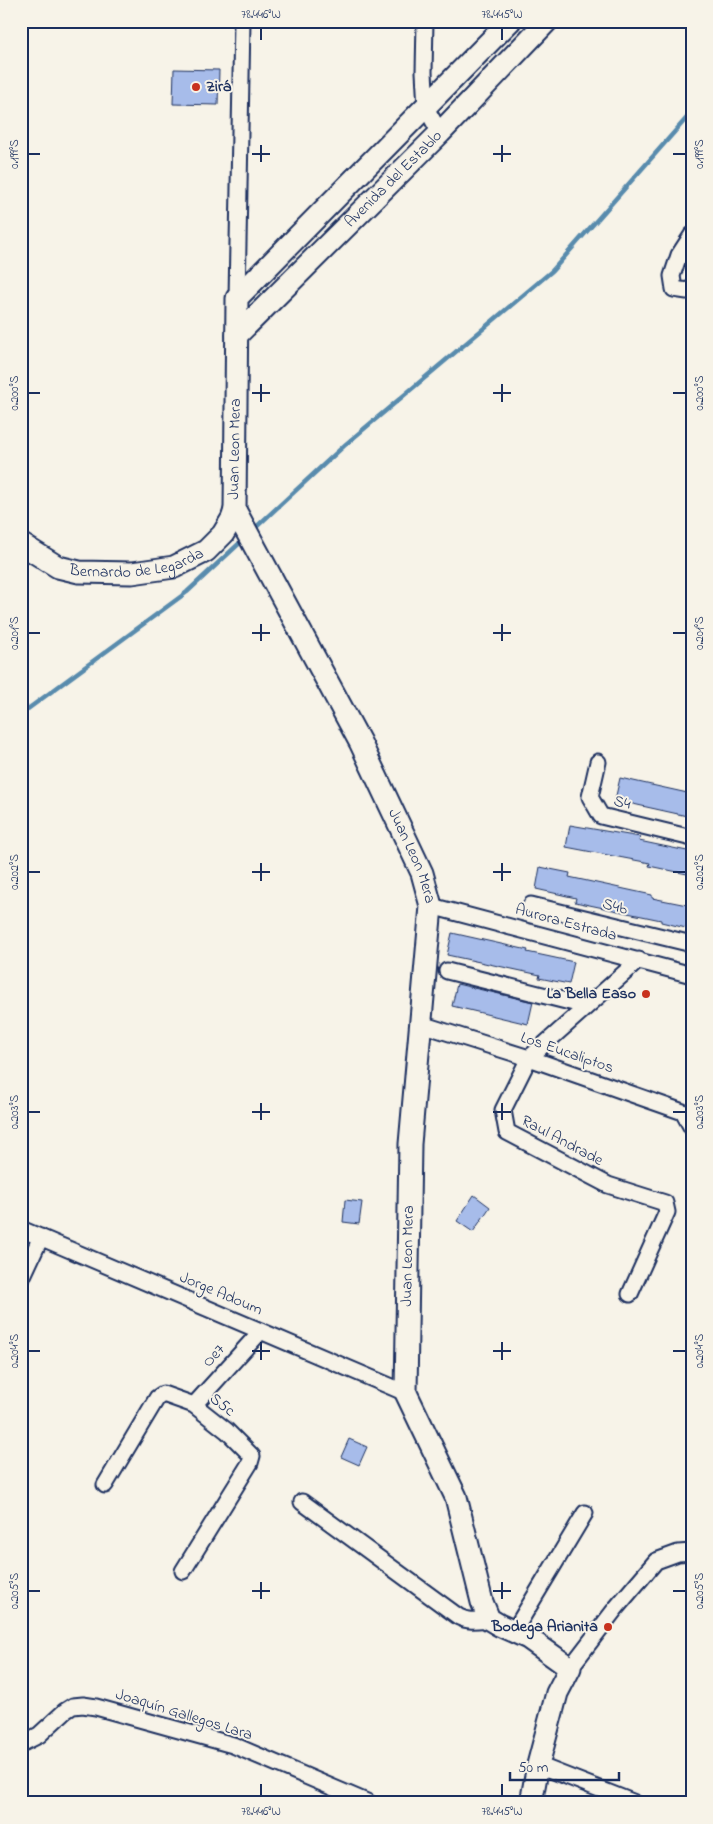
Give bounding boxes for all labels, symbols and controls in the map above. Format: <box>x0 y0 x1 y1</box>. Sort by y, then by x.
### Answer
text: 78.446°W <box>241 6 281 24</box>
text: 78.445°W <box>481 6 523 24</box>
place label: Zirá <box>206 75 232 99</box>
marker: Zirá <box>190 81 202 93</box>
street label: Avenida del Establo <box>339 125 448 233</box>
text: 0.199°S <box>6 139 24 169</box>
text: 0.199°S <box>691 139 709 169</box>
text: 0.200°S <box>6 375 24 410</box>
text: 0.200°S <box>691 375 709 410</box>
street label: Juan Leon Mera <box>222 398 248 500</box>
street label: Bernardo de Legarda <box>66 542 208 585</box>
text: 0.201°S <box>6 616 24 650</box>
text: 0.201°S <box>691 616 709 650</box>
street label: S4 <box>611 789 633 817</box>
street label: Juan Leon Mera <box>381 805 442 906</box>
text: 0.202°S <box>6 854 24 890</box>
text: 0.202°S <box>691 854 709 890</box>
street label: S4b <box>600 892 631 922</box>
street label: Aurora Estrada <box>513 898 619 948</box>
place label: La Bella Easo <box>547 982 636 1006</box>
marker: La Bella Easo <box>640 988 652 1000</box>
street label: Los Eucaliptos <box>517 1026 617 1080</box>
text: 0.203°S <box>6 1094 24 1129</box>
text: 0.203°S <box>691 1094 709 1129</box>
street label: Raul Andrade <box>517 1109 608 1173</box>
street label: Juan Leon Mera <box>395 1205 421 1307</box>
street label: Jorge Adoum <box>176 1266 266 1322</box>
text: 0.204°S <box>6 1333 24 1368</box>
text: 0.204°S <box>691 1333 709 1368</box>
street label: Oe7 <box>197 1339 231 1373</box>
street label: S5c <box>204 1387 241 1423</box>
text: 0.205°S <box>6 1572 24 1609</box>
text: 0.205°S <box>691 1572 709 1609</box>
place label: Bodega Arianita <box>491 1615 598 1640</box>
marker: Bodega Arianita <box>602 1621 614 1633</box>
street label: Joaquín Gallegos Lara <box>112 1683 256 1747</box>
scale bar <box>510 1749 619 1781</box>
text: 50 m <box>518 1757 549 1779</box>
text: 78.446°W <box>241 1803 281 1821</box>
text: 78.445°W <box>481 1803 523 1821</box>

